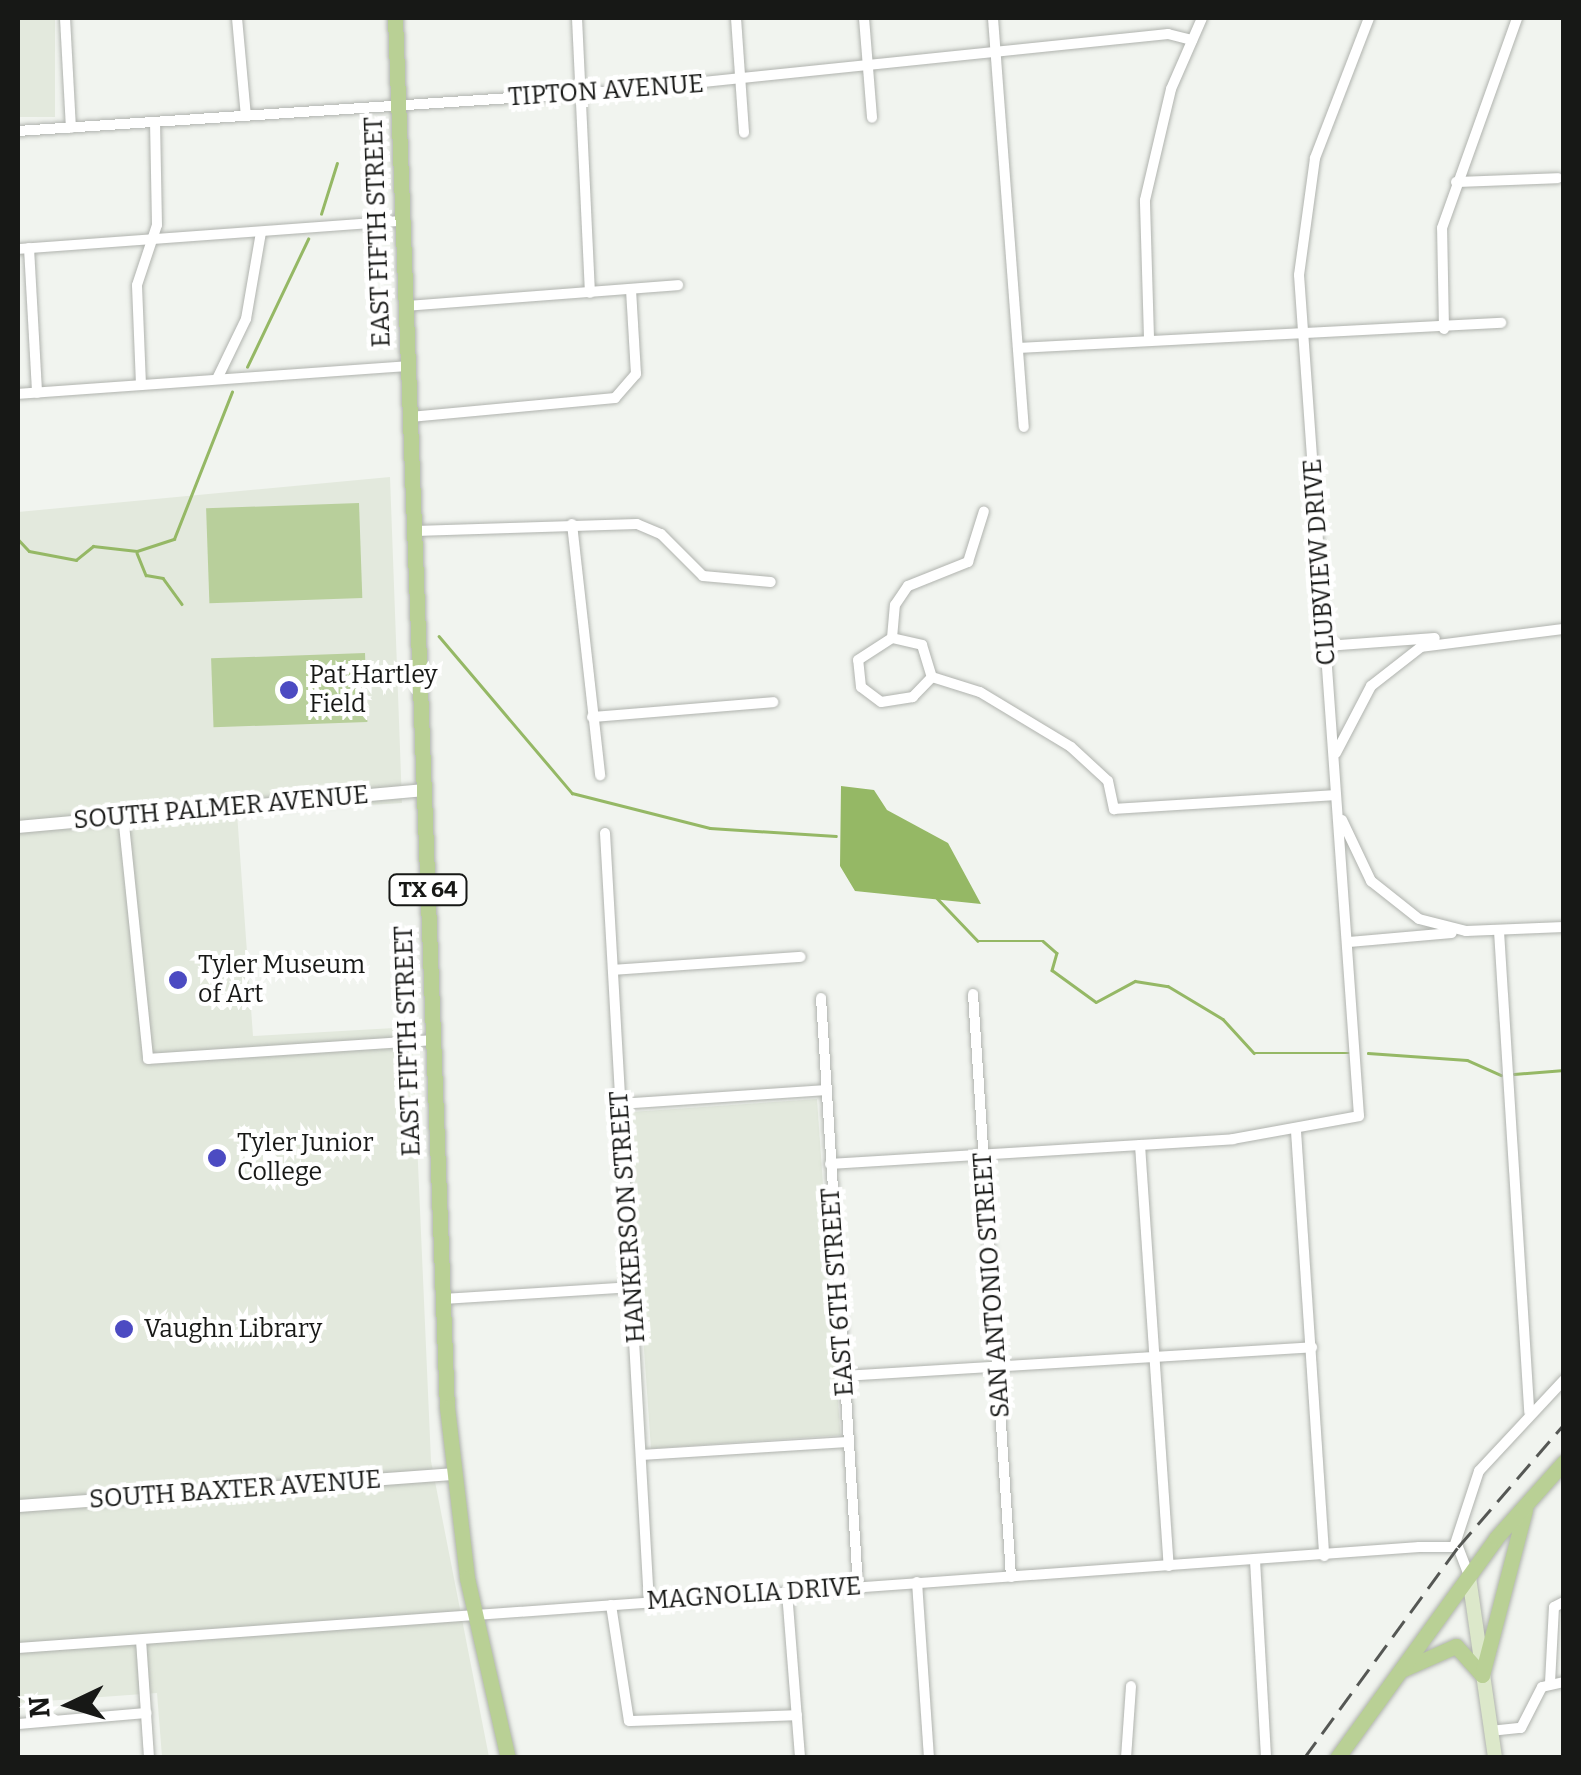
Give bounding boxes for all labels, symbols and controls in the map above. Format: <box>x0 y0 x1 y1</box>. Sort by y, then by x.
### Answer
street label: TIPTON AVENUE <box>507 69 705 113</box>
street label: EAST FIFTH STREET <box>359 116 397 348</box>
street label: CLUBVIEW DRIVE <box>1298 458 1342 666</box>
place label: Pat Hartley Field <box>309 661 438 720</box>
marker: Pat Hartley Field <box>278 679 300 701</box>
street label: SOUTH PALMER AVENUE <box>72 780 370 836</box>
road number: TX 64 <box>388 873 468 907</box>
street label: EAST FIFTH STREET <box>389 925 427 1157</box>
place label: Tyler Museum of Art <box>198 951 365 1010</box>
marker: Tyler Museum of Art <box>167 969 189 991</box>
street label: HANKERSON STREET <box>604 1090 652 1344</box>
place label: Tyler Junior College <box>237 1129 373 1188</box>
marker: Tyler Junior College <box>206 1147 228 1169</box>
street label: SAN ANTONIO STREET <box>968 1151 1016 1419</box>
street label: EAST 6TH STREET <box>816 1187 860 1397</box>
place label: Vaughn Library <box>144 1314 322 1344</box>
marker: Vaughn Library <box>113 1318 135 1340</box>
street label: SOUTH BAXTER AVENUE <box>88 1465 382 1515</box>
street label: MAGNOLIA DRIVE <box>646 1572 862 1616</box>
north arrow <box>20 1655 120 1755</box>
text: N <box>22 1695 57 1719</box>

